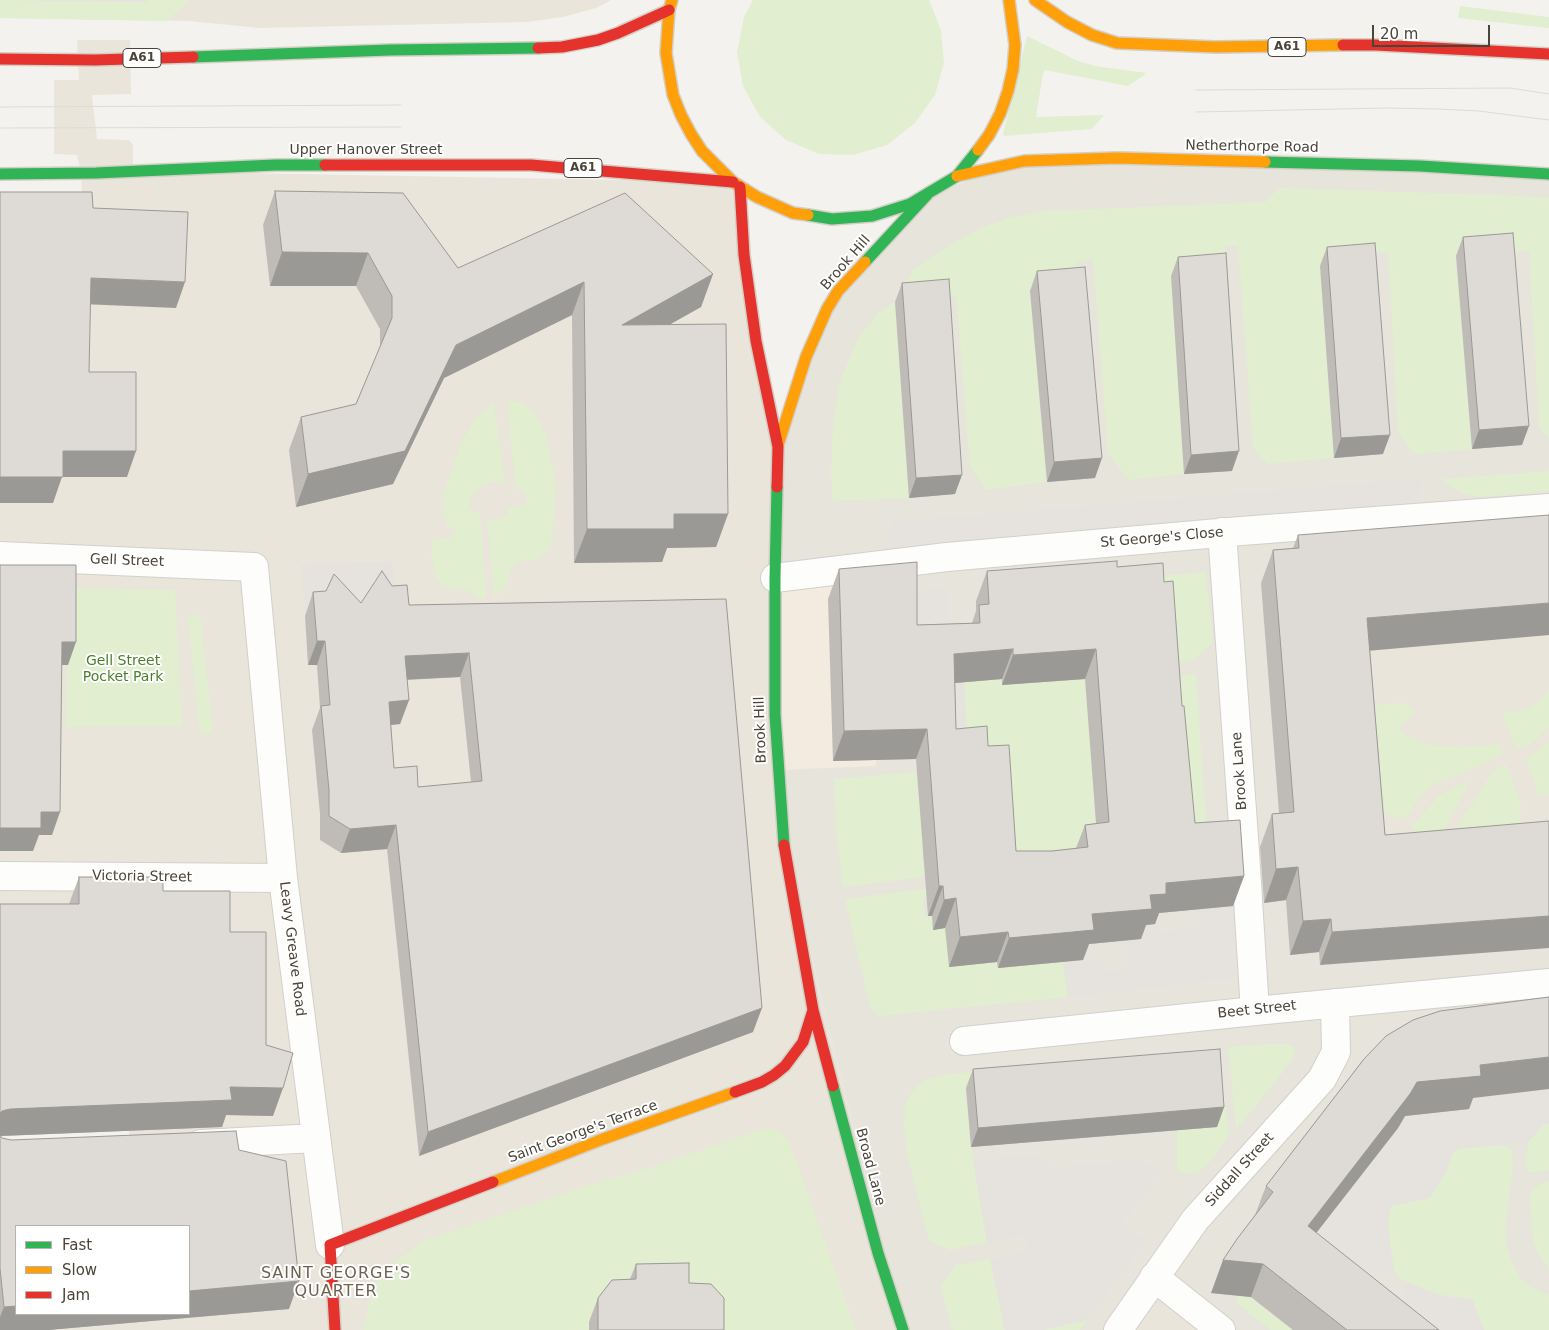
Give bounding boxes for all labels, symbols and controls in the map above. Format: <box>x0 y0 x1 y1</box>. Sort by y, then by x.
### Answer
scale bar <box>1374 15 1492 47</box>
text: 20 m <box>1380 25 1418 43</box>
road number: A61 <box>1268 38 1306 56</box>
road number: A61 <box>123 48 161 68</box>
street label: Netherthorpe Road <box>1185 137 1319 157</box>
street label: Upper Hanover Street <box>289 142 443 158</box>
road number: A61 <box>564 158 602 178</box>
street label: Brook Hill <box>818 232 874 294</box>
street label: St George's Close <box>1100 524 1224 552</box>
street label: Gell Street <box>90 551 164 571</box>
park label: Gell Street Pocket Park <box>83 653 163 686</box>
street label: Brook Hill <box>751 696 771 764</box>
street label: Brook Lane <box>1229 731 1251 811</box>
street label: Victoria Street <box>92 868 192 886</box>
street label: Leavy Greave Road <box>275 881 309 1017</box>
street label: Beet Street <box>1217 998 1297 1022</box>
street label: Saint George's Terrace <box>506 1097 660 1167</box>
street label: Broad Lane <box>852 1126 888 1208</box>
street label: Siddall Street <box>1202 1129 1278 1211</box>
legend <box>15 1225 190 1315</box>
text: Fast <box>62 1236 92 1254</box>
text: Slow <box>62 1261 97 1279</box>
district label: SAINT GEORGE'S QUARTER <box>259 1264 413 1302</box>
text: Jam <box>62 1286 90 1304</box>

